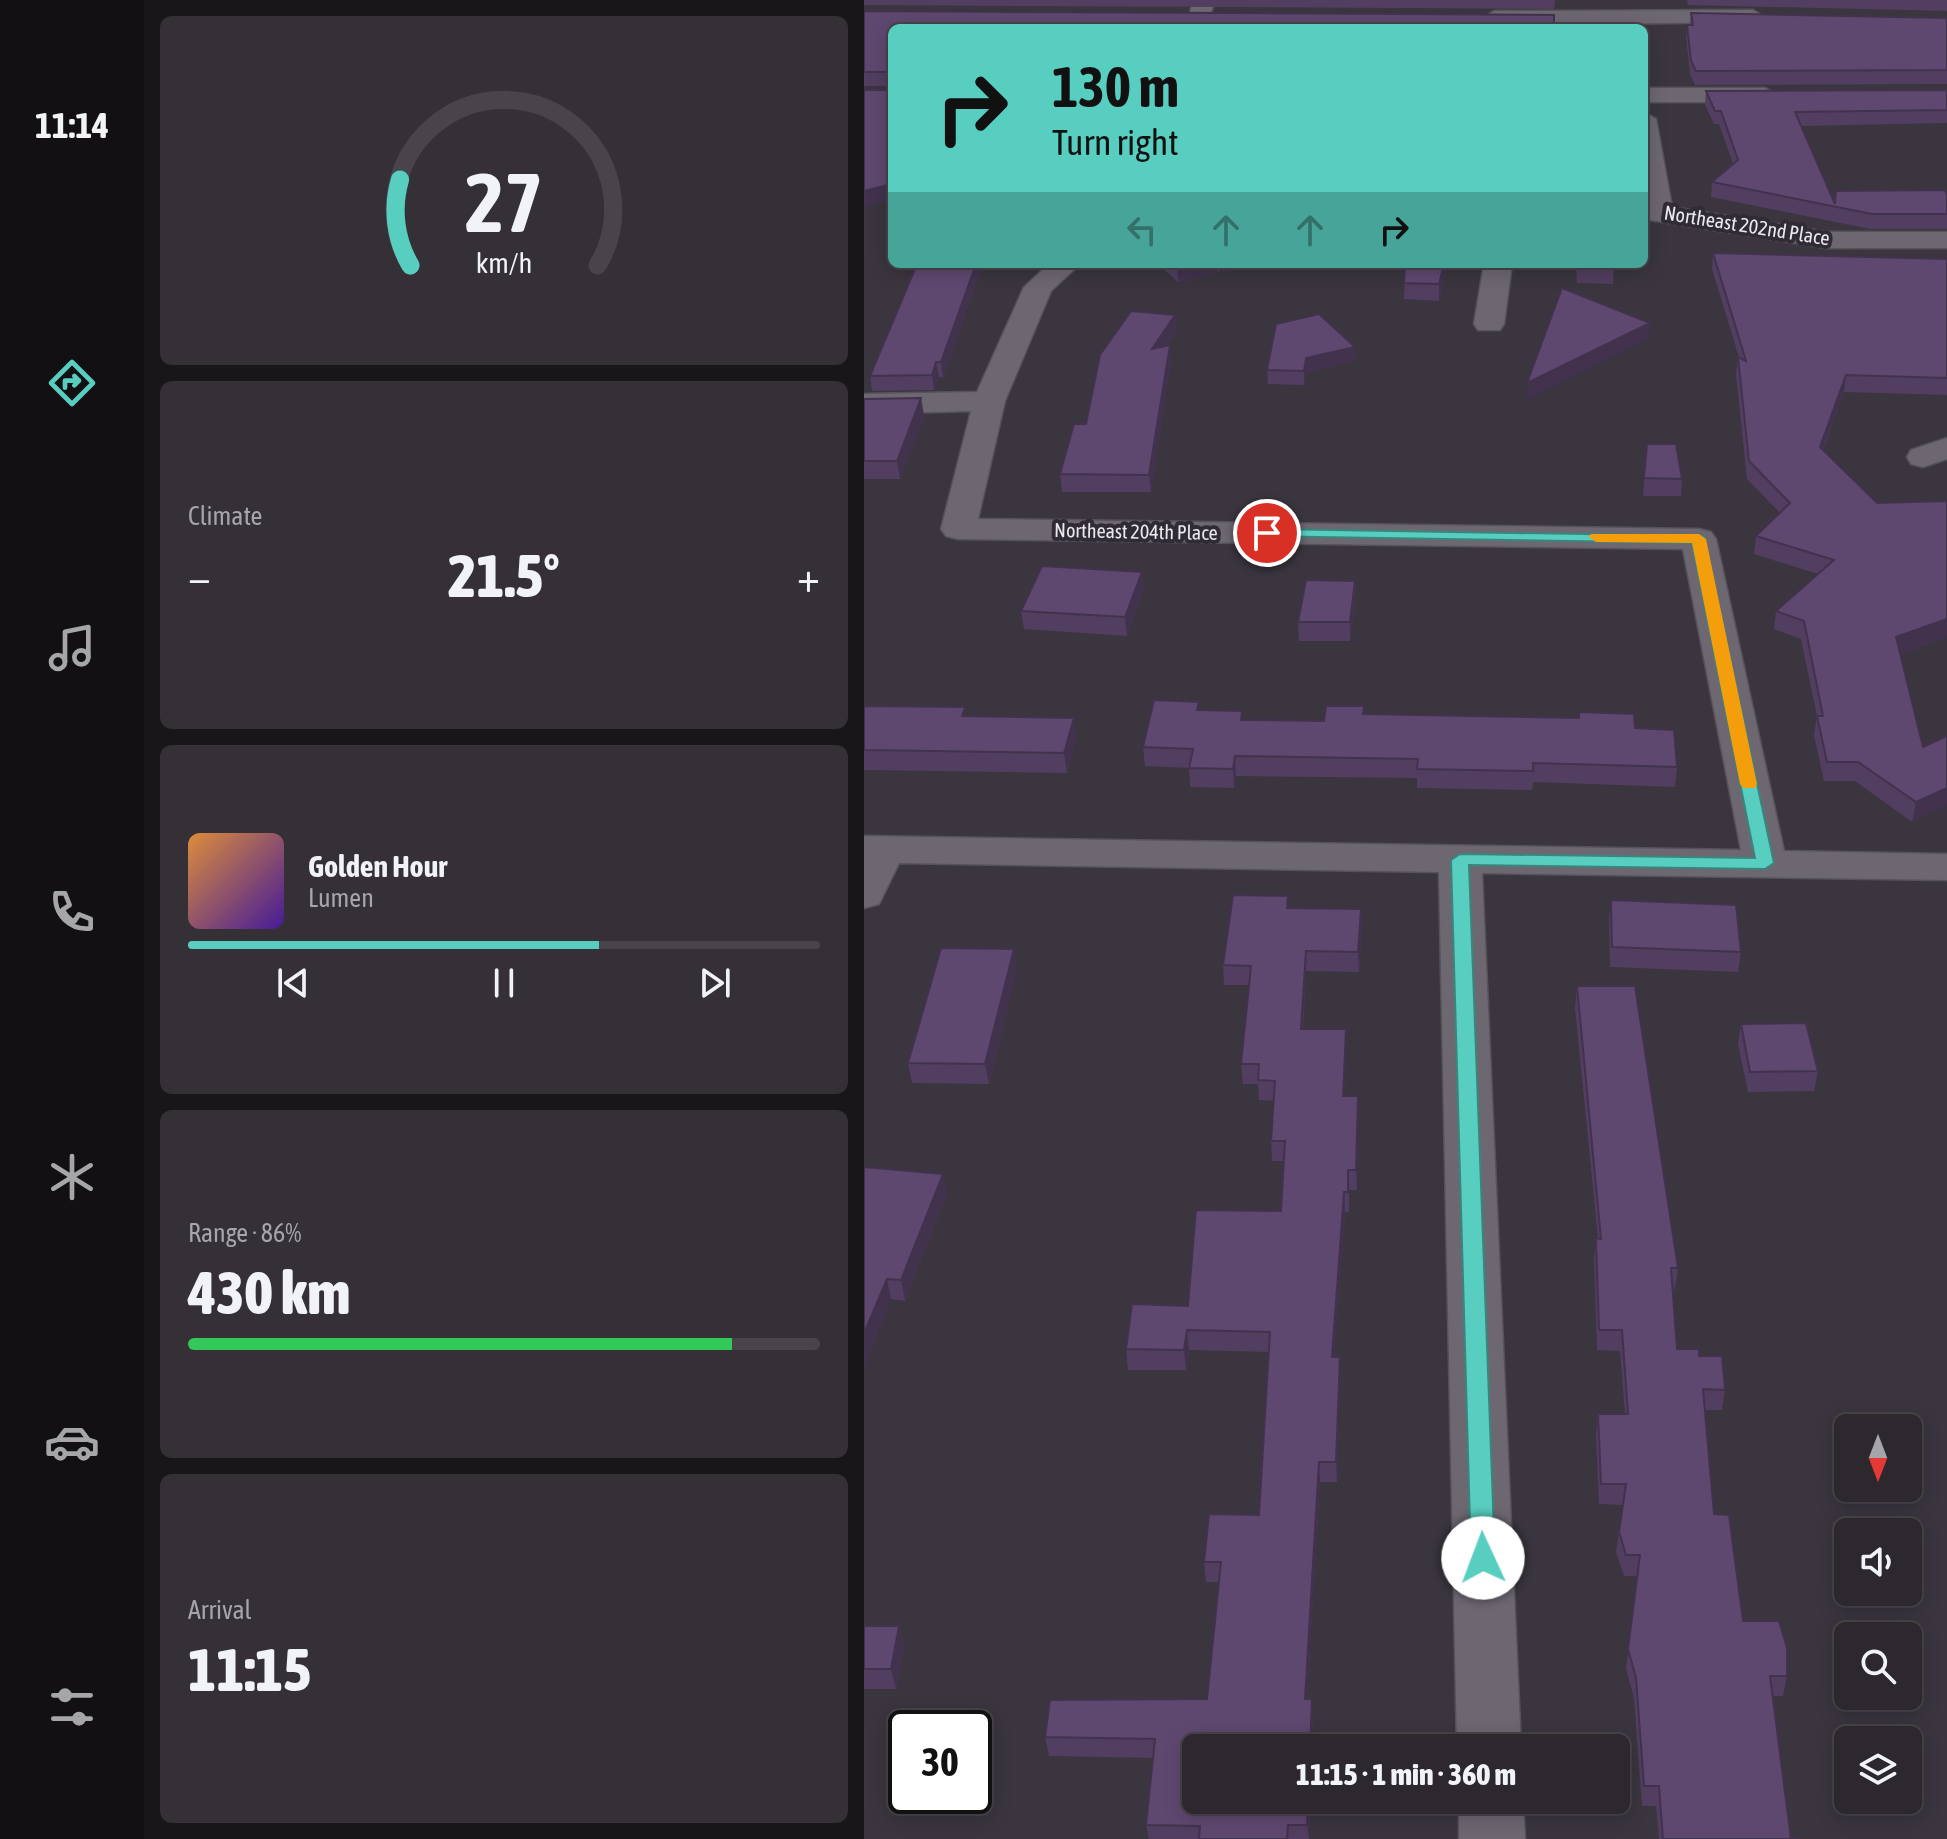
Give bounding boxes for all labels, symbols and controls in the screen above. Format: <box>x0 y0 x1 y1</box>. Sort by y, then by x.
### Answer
text: 130 m <box>1052 55 1179 119</box>
icon: right <box>920 56 1024 160</box>
text: 11:14 <box>35 104 109 146</box>
text: Turn right <box>1052 121 1179 163</box>
text: 27 <box>465 154 543 250</box>
street label: Northeast 202nd Place <box>1663 201 1831 249</box>
icon: left <box>1120 208 1164 252</box>
icon: ahead <box>1204 208 1248 252</box>
icon: ahead <box>1288 208 1332 252</box>
icon: right <box>1372 208 1416 252</box>
text: km/h <box>476 246 532 279</box>
icon: directions <box>44 355 100 411</box>
pin <box>1233 499 1301 567</box>
text: Climate <box>188 501 262 531</box>
icon: arrive <box>1245 511 1289 555</box>
street label: Northeast 204th Place <box>1054 518 1218 544</box>
text: 21.5° <box>448 541 560 610</box>
text: − <box>188 551 211 601</box>
text: + <box>797 551 820 601</box>
icon: music <box>44 620 100 676</box>
text: Golden Hour <box>308 849 447 883</box>
text: Lumen <box>308 883 374 913</box>
icon: phone <box>44 884 100 940</box>
icon: previous <box>271 961 315 1005</box>
icon: pause <box>482 961 526 1005</box>
icon: next <box>693 961 737 1005</box>
icon: climate <box>44 1149 100 1205</box>
text: Range · 86% <box>188 1218 301 1248</box>
text: 430 km <box>188 1258 350 1327</box>
icon: car <box>44 1414 100 1470</box>
north arrow <box>1834 1414 1922 1502</box>
map controls <box>1834 1414 1922 1814</box>
position arrow <box>1441 1516 1525 1600</box>
button: sound <box>1834 1518 1922 1606</box>
text: Arrival <box>188 1595 252 1625</box>
button: search <box>1834 1622 1922 1710</box>
text: 11:15 <box>188 1635 311 1704</box>
icon: filters <box>44 1679 100 1735</box>
speed limit sign: 30 <box>888 1710 992 1814</box>
button: layers <box>1834 1726 1922 1814</box>
text: 11:15 · 1 min · 360 m <box>1296 1757 1516 1791</box>

